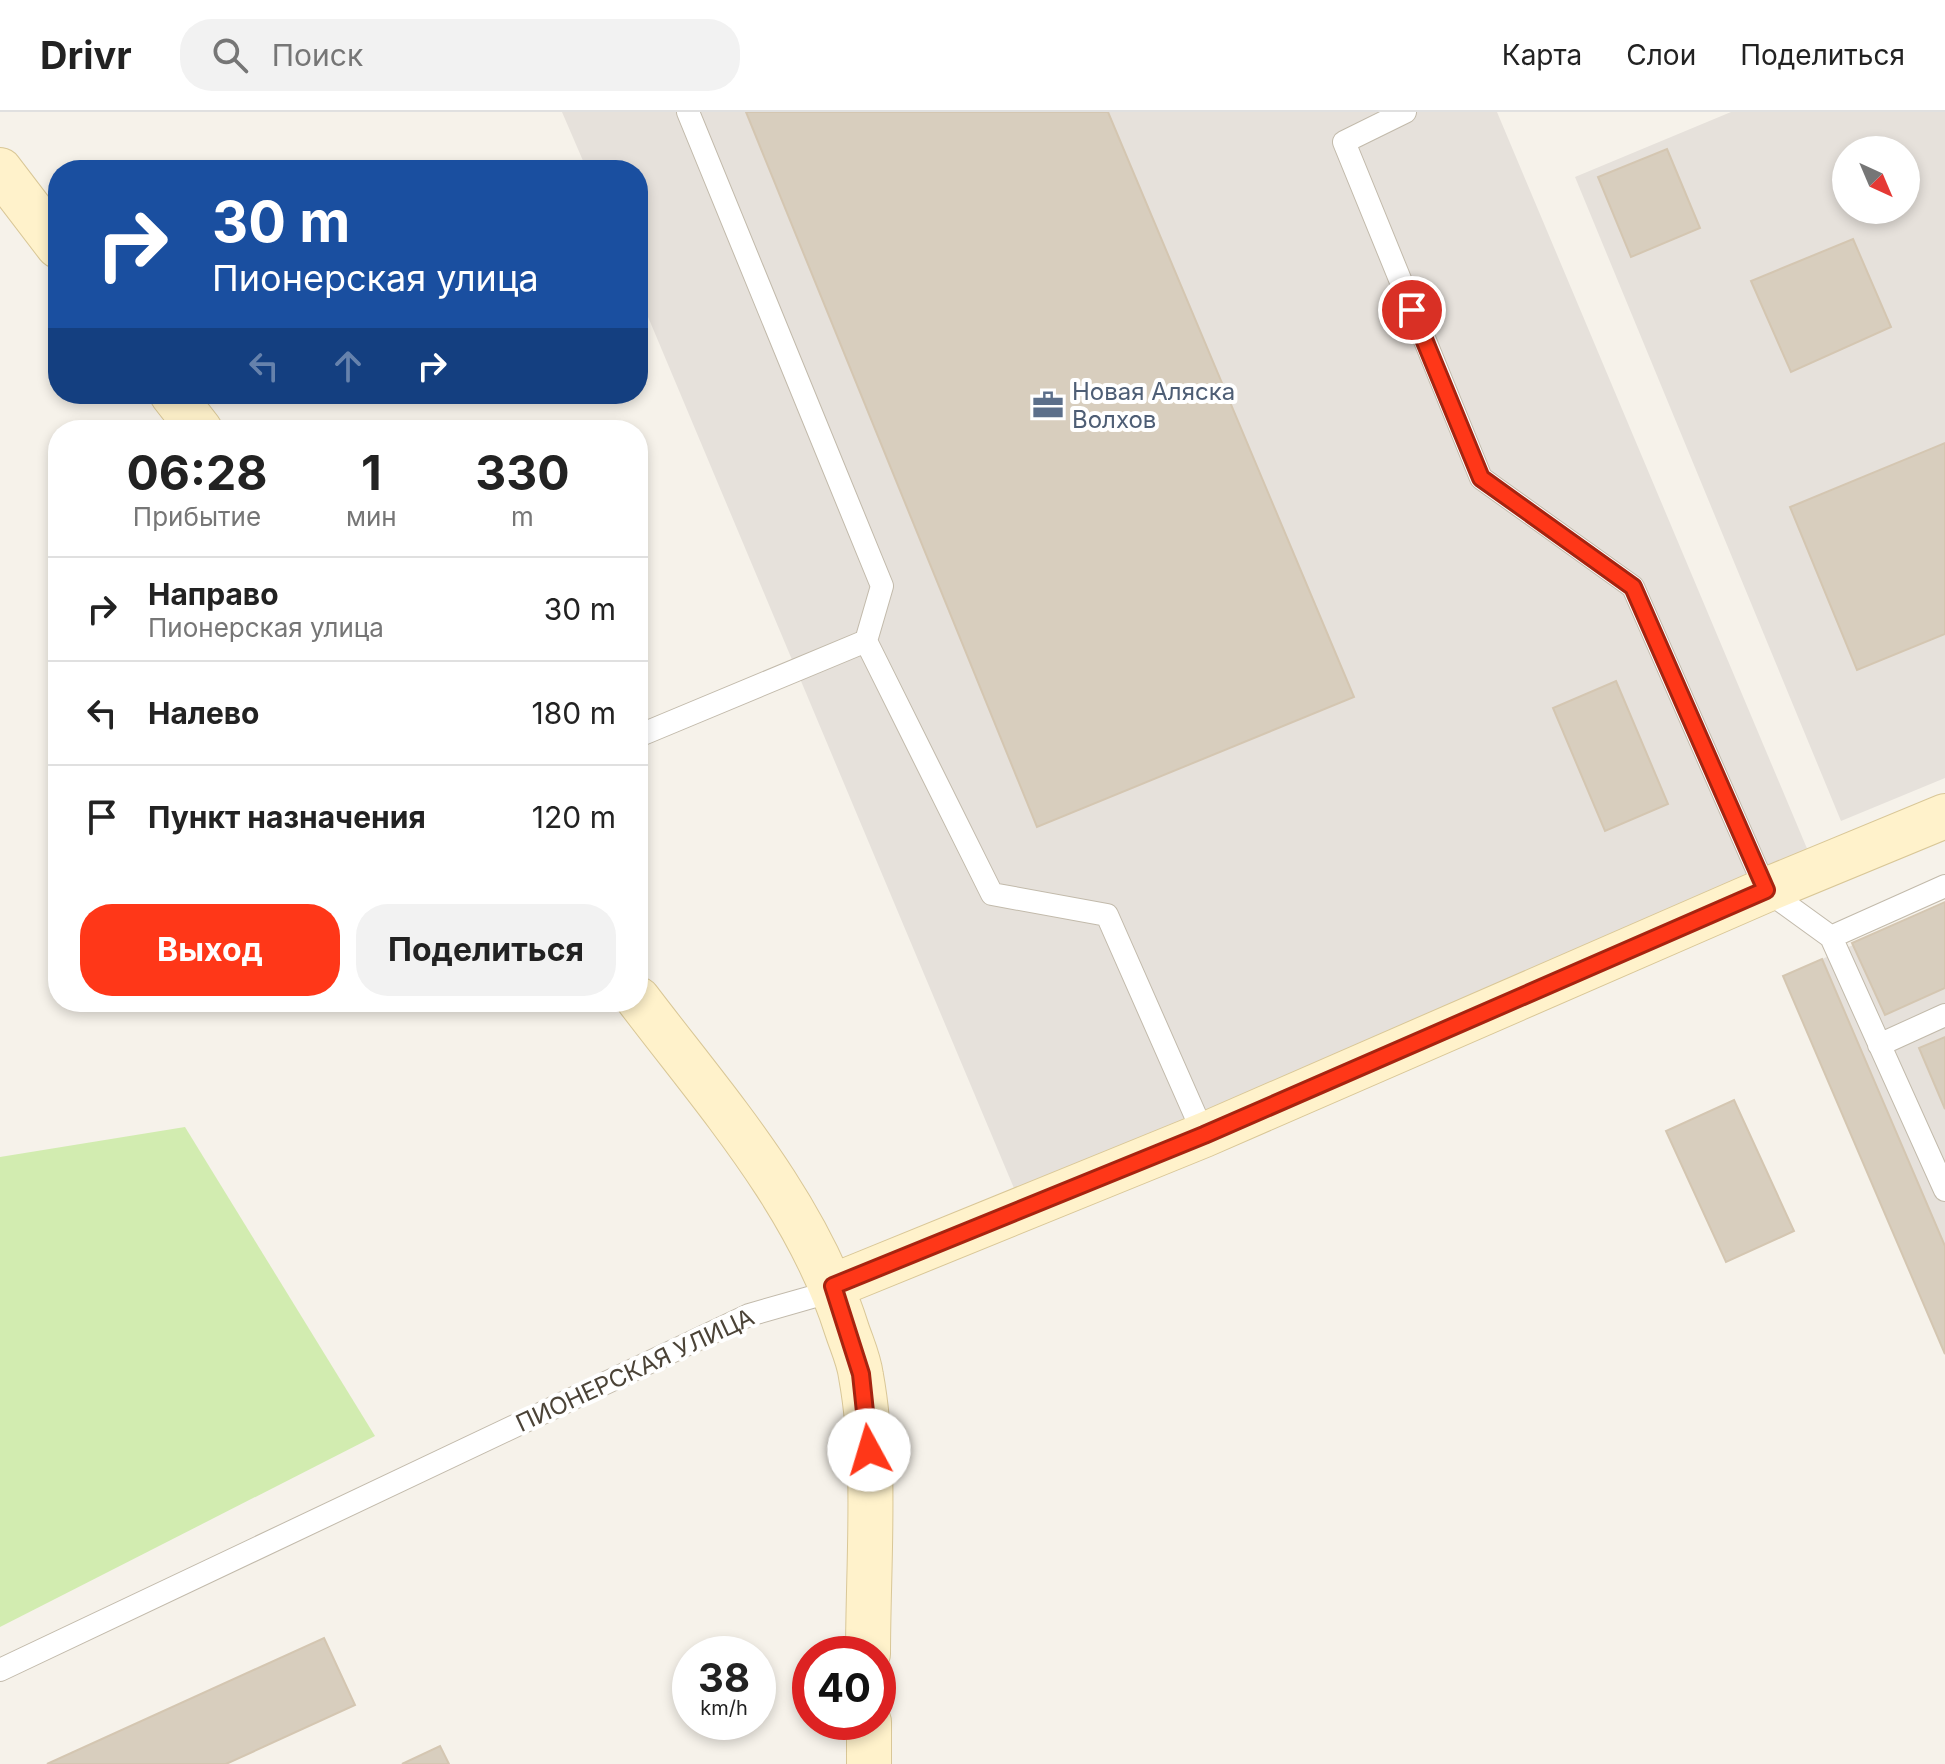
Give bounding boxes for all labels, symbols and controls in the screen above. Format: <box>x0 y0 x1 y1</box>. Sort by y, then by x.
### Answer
search box <box>180 19 740 91</box>
text: Drivr <box>40 32 132 78</box>
icon: search <box>208 33 252 77</box>
text: Поиск <box>272 37 363 73</box>
text: Карта <box>1502 38 1582 72</box>
text: Слои <box>1626 38 1696 72</box>
text: Поделиться <box>1740 38 1905 72</box>
north arrow <box>1832 136 1920 224</box>
map controls <box>1832 136 1920 224</box>
text: 30 m <box>212 188 350 256</box>
icon: right <box>80 192 184 296</box>
text: Пионерская улица <box>212 256 539 300</box>
pin <box>1378 276 1446 344</box>
icon: arrive <box>1390 288 1434 332</box>
icon: left <box>242 344 286 388</box>
icon: ahead <box>326 344 370 388</box>
icon: right <box>410 344 454 388</box>
place label: Новая Аляска Волхов <box>1072 377 1235 434</box>
office icon: Новая Аляска Волхов <box>1031 388 1065 422</box>
text: 06:28 <box>126 443 268 502</box>
text: 1 <box>361 443 382 502</box>
text: 330 <box>475 443 570 502</box>
text: Прибытие <box>133 501 261 532</box>
text: мин <box>346 501 397 532</box>
text: m <box>511 501 534 532</box>
text: Направо <box>148 576 279 612</box>
icon: right <box>80 587 124 631</box>
text: 30 m <box>544 591 616 627</box>
text: Пионерская улица <box>148 612 384 643</box>
icon: left <box>80 691 124 735</box>
text: Налево <box>148 695 260 731</box>
text: 180 m <box>532 695 616 731</box>
icon: arrive <box>80 795 124 839</box>
text: Пункт назначения <box>148 799 426 835</box>
text: 120 m <box>532 799 616 835</box>
button: Выход <box>80 904 340 996</box>
button: Поделиться <box>356 904 616 996</box>
street label: ПИОНЕРСКАЯ УЛИЦА <box>511 1302 759 1438</box>
position arrow <box>827 1408 911 1492</box>
speed limit sign: 40 <box>792 1636 896 1740</box>
text: 38 <box>698 1653 750 1702</box>
text: km/h <box>700 1696 748 1720</box>

